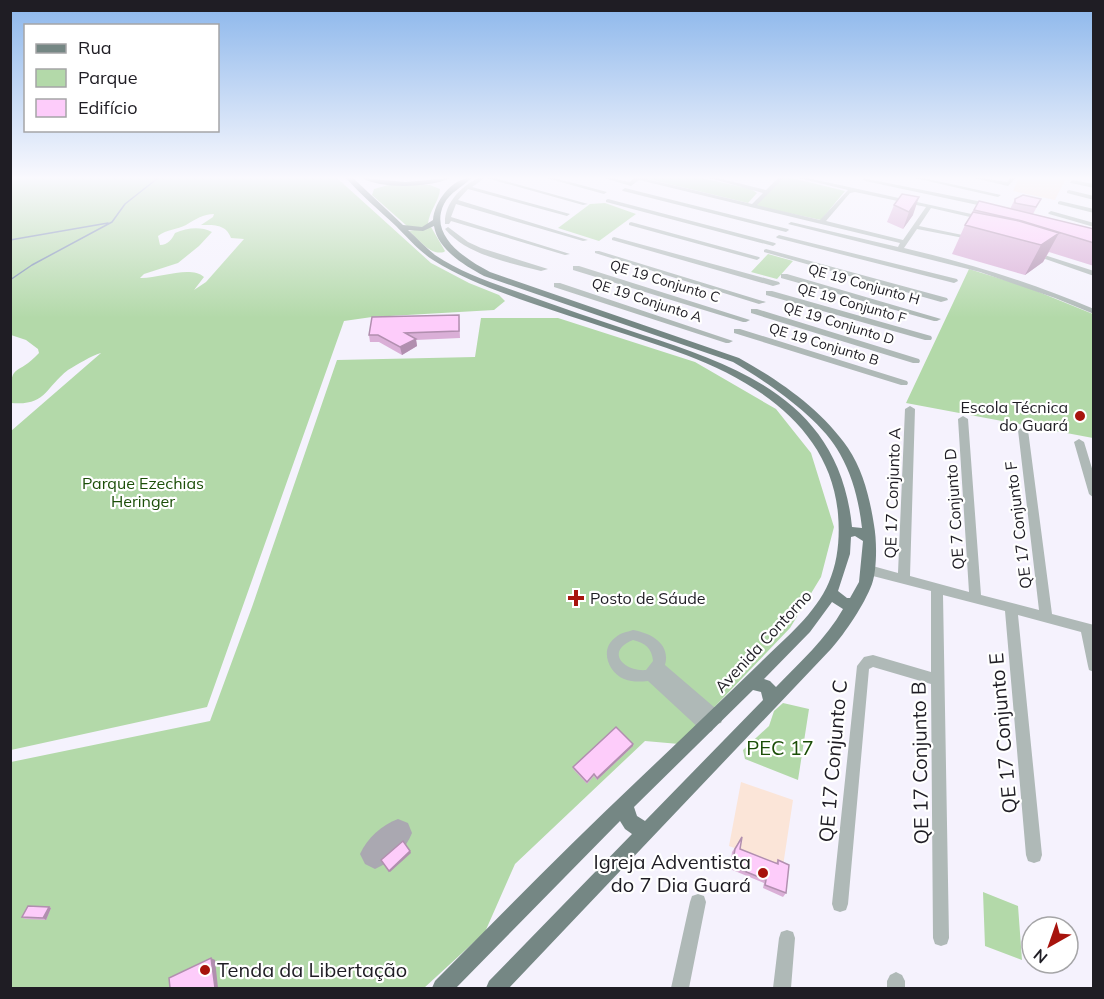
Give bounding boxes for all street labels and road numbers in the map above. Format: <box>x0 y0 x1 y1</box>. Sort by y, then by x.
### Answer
street label: QE 19 Conjunto C <box>608 256 722 306</box>
street label: QE 19 Conjunto H <box>806 259 922 309</box>
street label: QE 19 Conjunto A <box>590 274 705 327</box>
street label: QE 19 Conjunto F <box>795 279 909 327</box>
street label: QE 19 Conjunto D <box>781 298 897 348</box>
street label: QE 19 Conjunto B <box>767 319 881 369</box>
street label: QE 17 Conjunto A <box>880 427 904 559</box>
street label: QE 7 Conjunto D <box>940 448 968 570</box>
street label: QE 17 Conjunto F <box>1000 460 1036 590</box>
street label: Avenida Contorno <box>710 586 816 696</box>
street label: QE 17 Conjunto E <box>983 652 1022 814</box>
street label: QE 17 Conjunto C <box>813 679 852 843</box>
street label: QE 17 Conjunto B <box>906 681 933 845</box>

